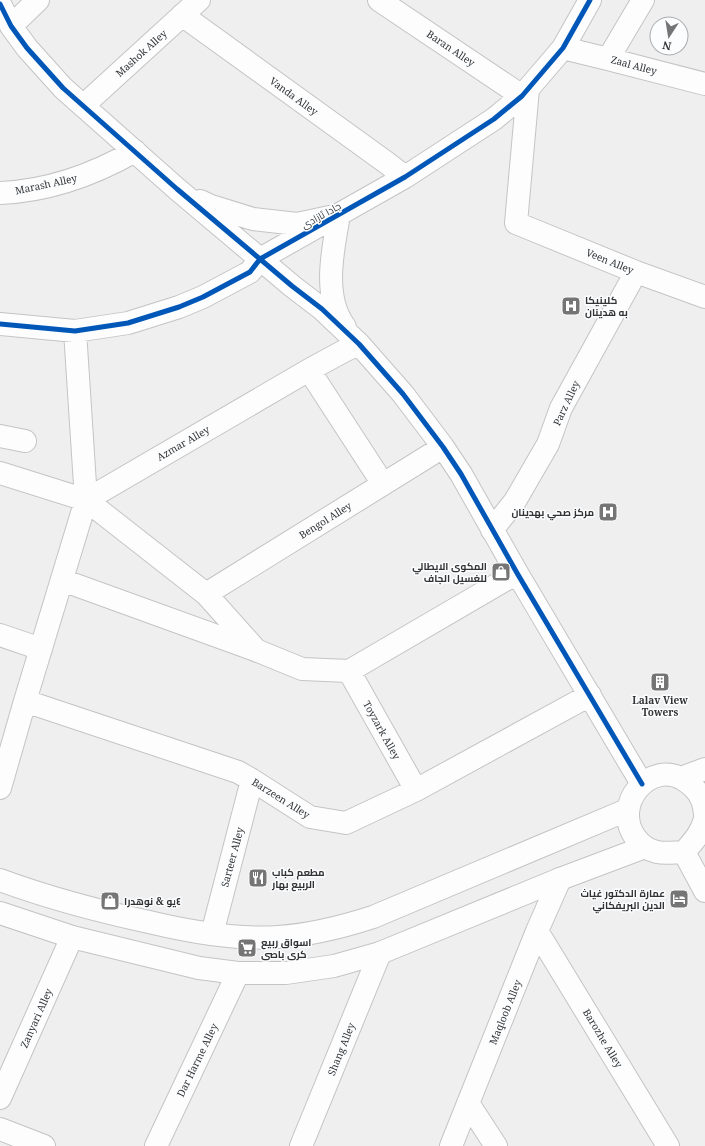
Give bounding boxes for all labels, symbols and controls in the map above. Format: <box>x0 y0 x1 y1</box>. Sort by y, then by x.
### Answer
north arrow <box>649 16 689 56</box>
street label: Mashok Alley <box>112 26 170 80</box>
street label: Baran Alley <box>424 27 478 70</box>
text: N <box>661 38 673 55</box>
street label: Zaal Alley <box>609 52 659 78</box>
street label: Vanda Alley <box>267 74 321 119</box>
street label: Marash Alley <box>14 171 79 197</box>
street label: جادا ئازادی <box>299 198 343 232</box>
street label: Veen Alley <box>584 245 636 277</box>
place label: كلينيكا به هدينان <box>585 293 628 319</box>
hospital icon: كلينيكا به هدينان <box>560 295 582 317</box>
street label: Parz Alley <box>549 378 583 428</box>
street label: Azmar Alley <box>154 422 212 464</box>
street label: Bengol Alley <box>296 498 354 542</box>
hospital icon: مركز صحي بهدينان <box>597 501 619 523</box>
place label: مركز صحي بهدينان <box>511 505 594 521</box>
place label: المكوى الايطالي للغسيل الجاف <box>412 559 487 585</box>
shop icon: المكوى الايطالي للغسيل الجاف <box>490 561 512 583</box>
building icon: Lalav View Towers <box>649 671 671 693</box>
place label: Lalav View Towers <box>632 693 688 719</box>
street label: Toyzark Alley <box>360 698 404 762</box>
street label: Barzeen Alley <box>249 775 313 822</box>
street label: Sarteer Alley <box>217 825 247 889</box>
place label: مطعم كباب الربيع بهار <box>271 865 325 892</box>
restaurant icon: مطعم كباب الربيع بهار <box>247 867 269 889</box>
place label: عمارة الدكتور غياث الدين البريفكاني <box>580 886 665 914</box>
hotel icon: عمارة الدكتور غياث الدين البريفكاني <box>668 888 690 910</box>
shop icon: ٤يو & نوهدرا <box>99 890 121 912</box>
place label: ٤يو & نوهدرا <box>124 894 181 908</box>
place label: اسواق ربيع كرى باصى <box>261 935 311 961</box>
supermarket icon: اسواق ربيع كرى باصى <box>236 937 258 959</box>
street label: Maqloob Alley <box>486 977 525 1047</box>
street label: Zanyari Alley <box>17 986 56 1050</box>
street label: Barozhe Alley <box>580 1006 626 1070</box>
street label: Shang Alley <box>324 1020 358 1078</box>
street label: Dar Harme Alley <box>173 1021 221 1099</box>

